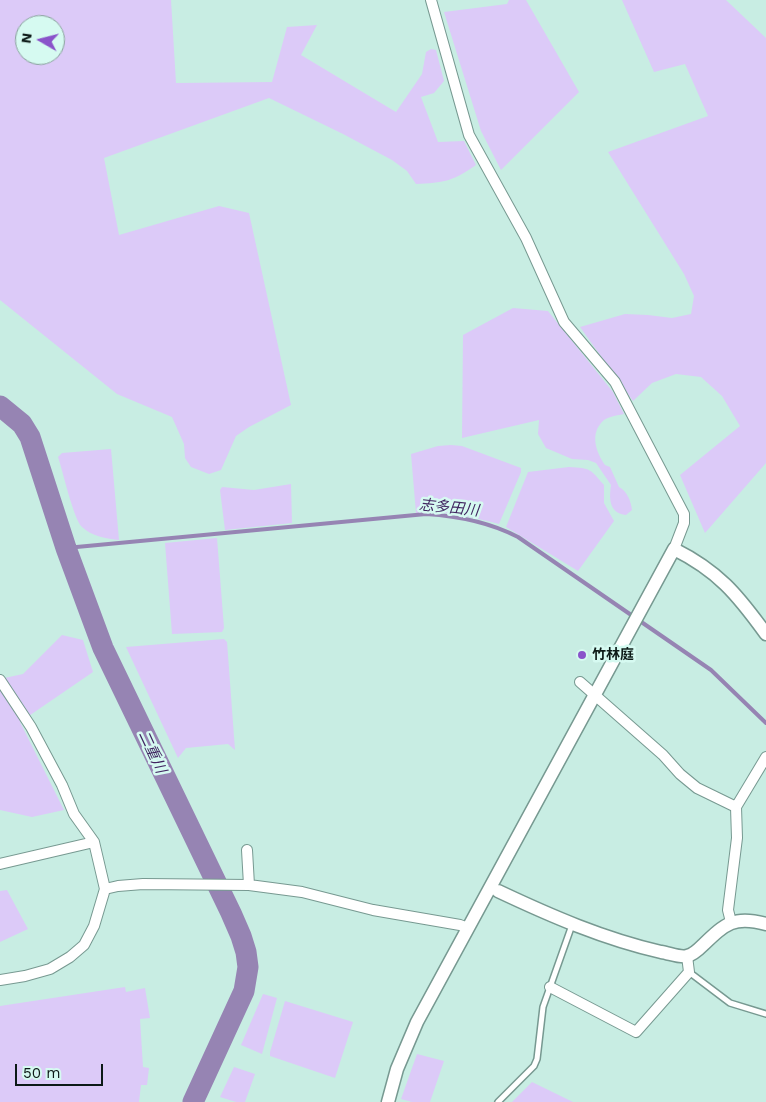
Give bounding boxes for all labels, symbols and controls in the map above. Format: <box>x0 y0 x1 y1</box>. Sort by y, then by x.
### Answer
north arrow <box>15 15 65 65</box>
text: N <box>17 32 35 44</box>
water label: 志多田川 <box>418 496 480 520</box>
place label: 竹林庭 <box>592 647 634 663</box>
marker: 竹林庭 <box>576 649 588 661</box>
water label: 二重川 <box>134 728 170 776</box>
scale bar <box>18 1054 105 1086</box>
text: 50 m <box>23 1064 60 1082</box>

